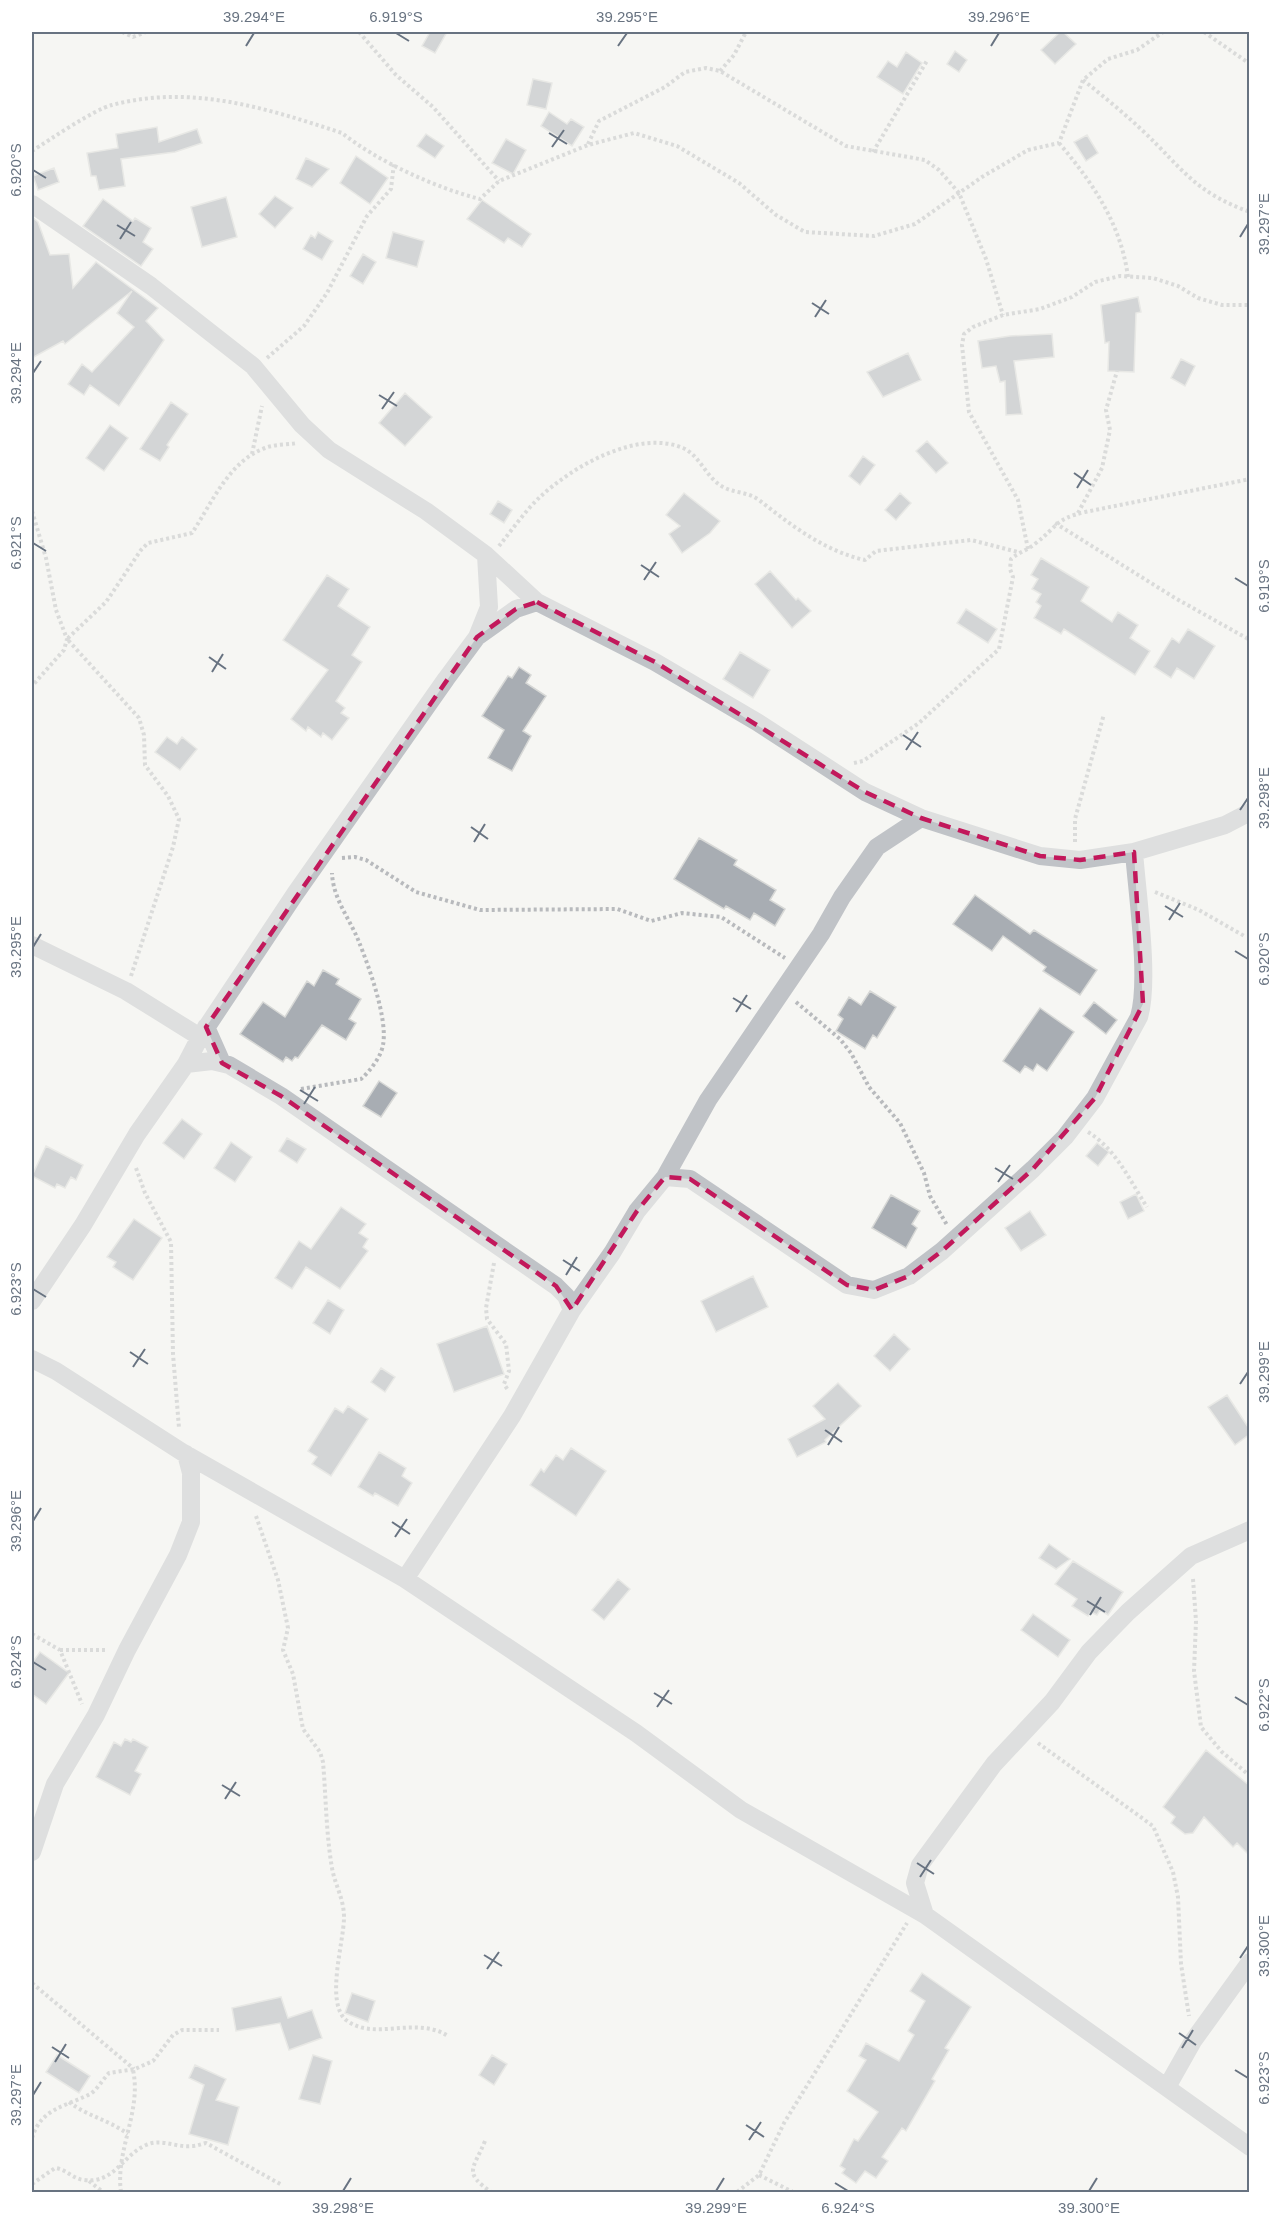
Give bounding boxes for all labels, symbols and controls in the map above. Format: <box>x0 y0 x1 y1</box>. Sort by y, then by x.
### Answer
text: 39.294°E <box>223 8 285 25</box>
text: 6.919°S <box>369 8 423 25</box>
text: 39.295°E <box>596 8 658 25</box>
text: 39.296°E <box>968 8 1030 25</box>
text: 6.920°S <box>7 143 24 197</box>
text: 39.297°E <box>1255 193 1272 255</box>
text: 39.294°E <box>7 342 24 404</box>
text: 6.921°S <box>7 516 24 570</box>
text: 6.919°S <box>1255 559 1272 613</box>
text: 39.298°E <box>1255 767 1272 829</box>
text: 39.295°E <box>7 916 24 978</box>
text: 6.920°S <box>1255 932 1272 986</box>
text: 6.923°S <box>7 1262 24 1316</box>
text: 39.299°E <box>1255 1341 1272 1403</box>
text: 39.296°E <box>7 1490 24 1552</box>
text: 6.924°S <box>7 1635 24 1689</box>
text: 6.922°S <box>1255 1678 1272 1732</box>
text: 39.300°E <box>1255 1915 1272 1977</box>
text: 6.923°S <box>1255 2051 1272 2105</box>
text: 39.297°E <box>7 2064 24 2126</box>
text: 39.298°E <box>312 2199 374 2216</box>
text: 39.299°E <box>685 2199 747 2216</box>
text: 6.924°S <box>821 2199 875 2216</box>
text: 39.300°E <box>1058 2199 1120 2216</box>

